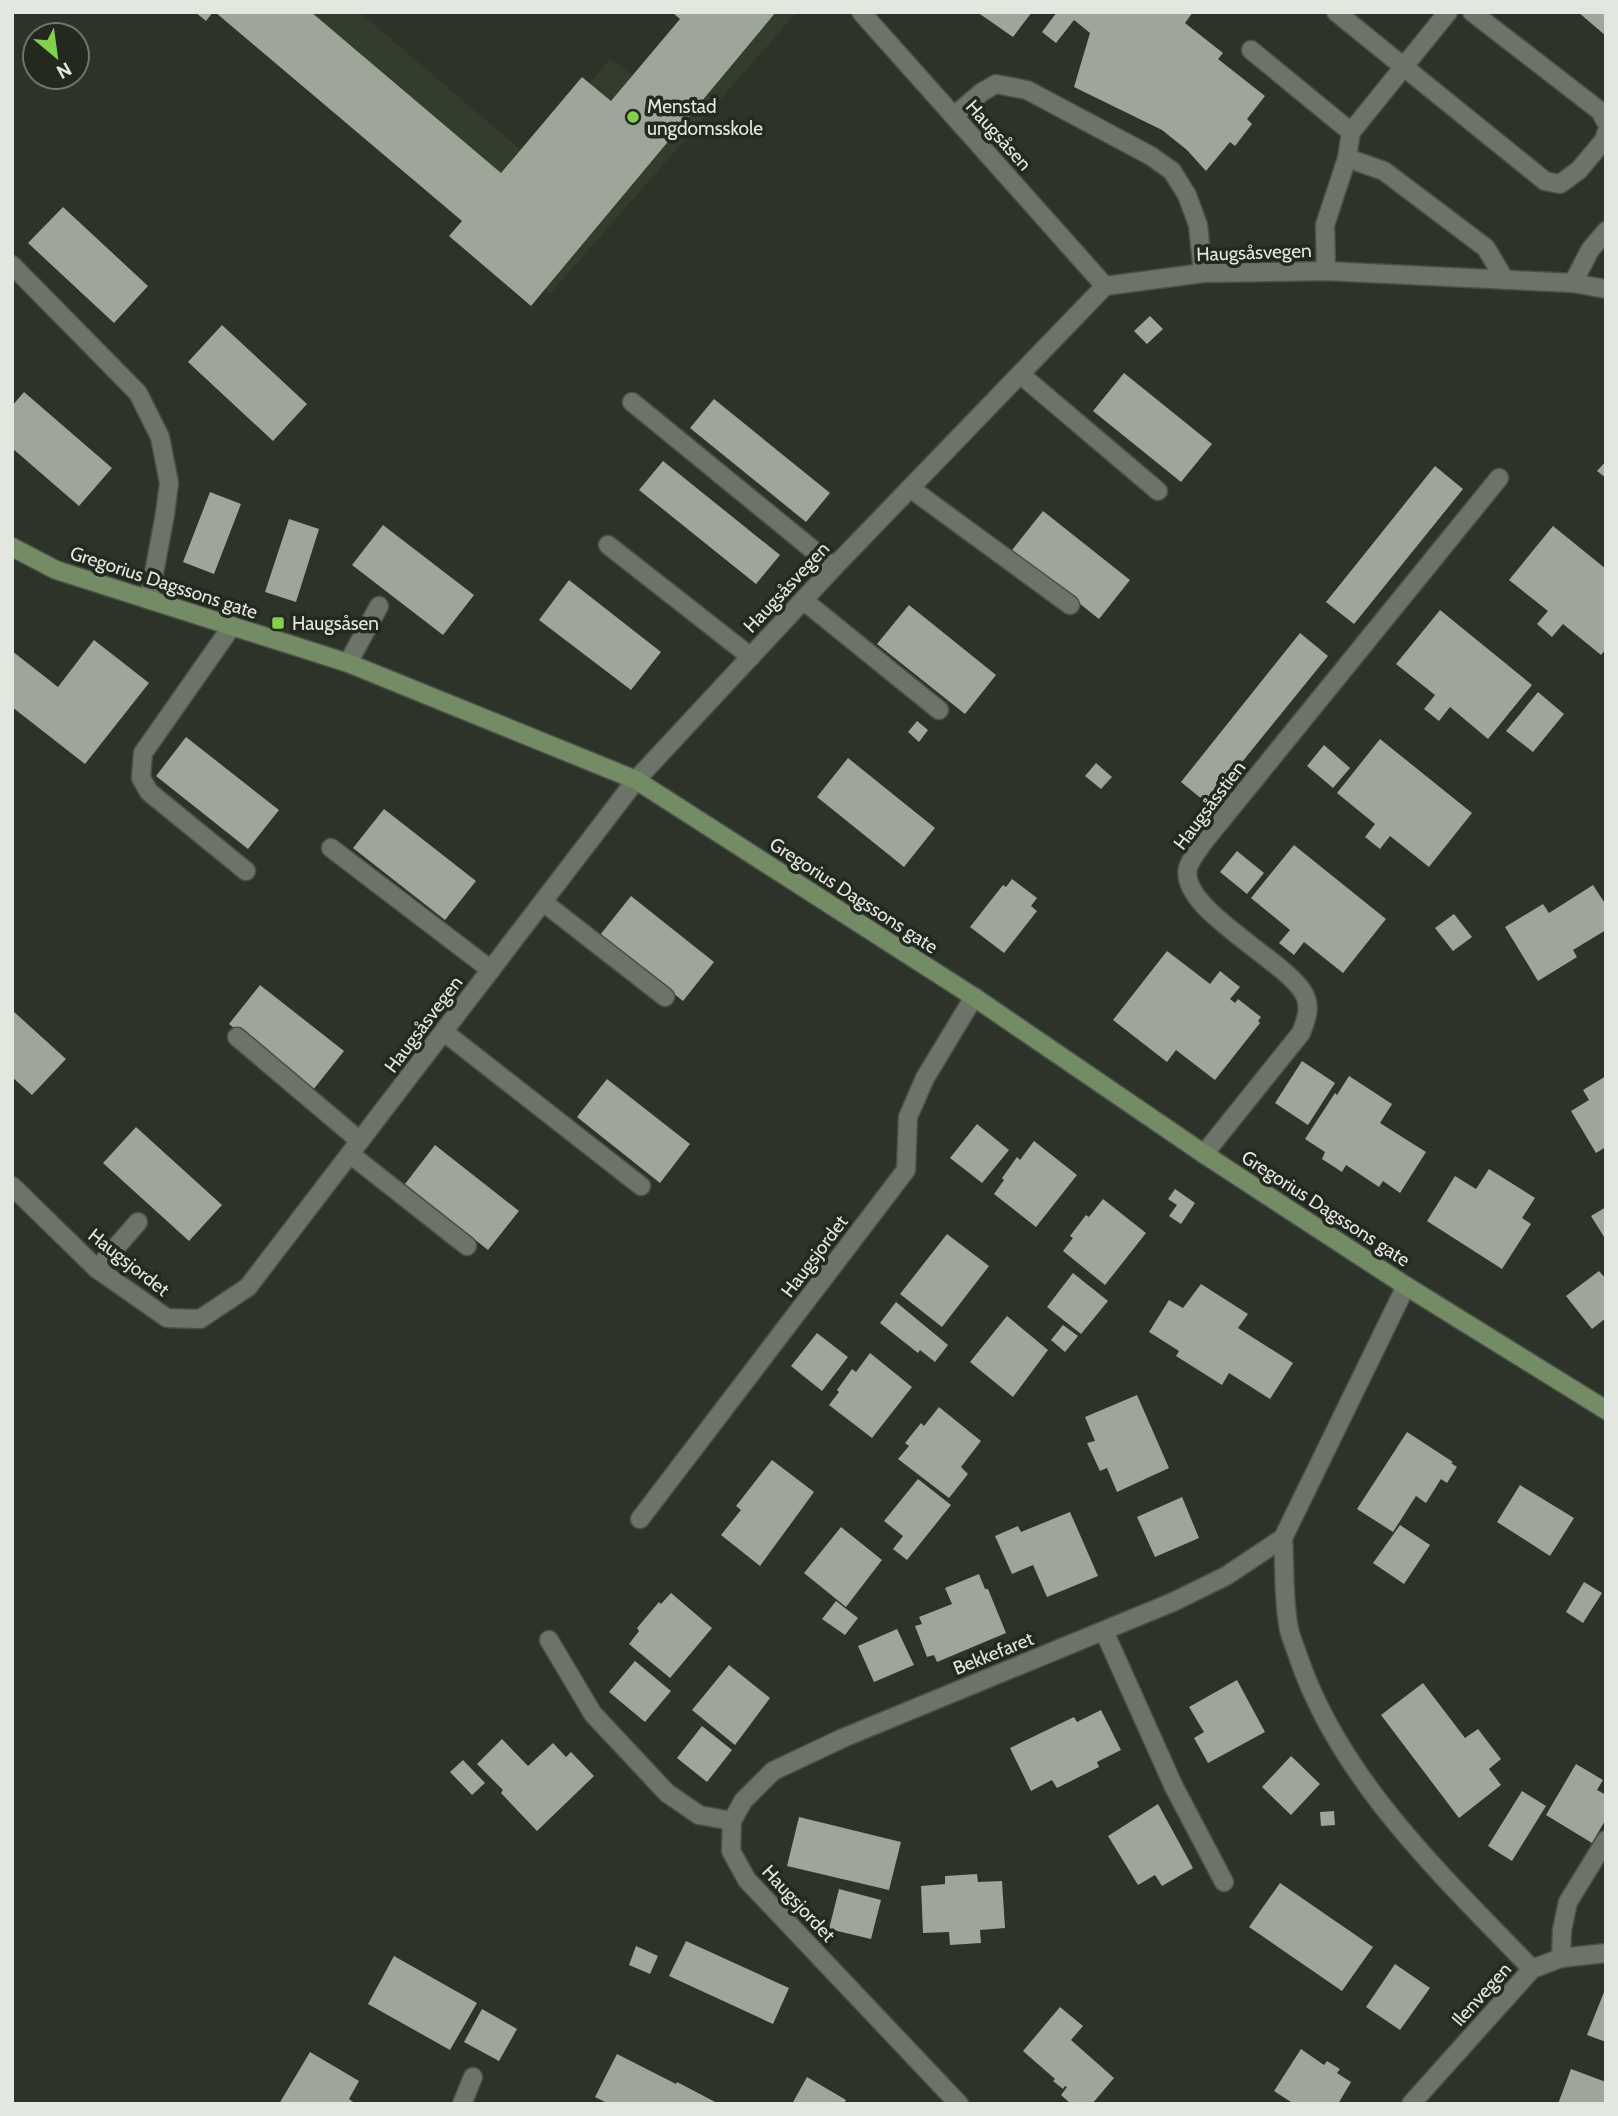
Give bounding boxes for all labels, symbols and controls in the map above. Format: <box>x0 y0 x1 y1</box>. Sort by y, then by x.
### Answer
north arrow <box>21 21 91 91</box>
text: N <box>53 57 75 84</box>
place label: Menstad ungdomsskole <box>647 95 763 140</box>
street label: Haugsåsen <box>961 95 1036 175</box>
marker: Menstad ungdomsskole <box>625 109 641 125</box>
street label: Haugsåsvegen <box>1196 239 1312 266</box>
street label: Haugsåsvegen <box>739 537 834 637</box>
street label: Gregorius Dagssons gate <box>67 541 261 624</box>
place label: Haugsåsen <box>292 612 379 635</box>
marker: Haugsåsen <box>270 615 286 631</box>
street label: Haugsåsstien <box>1169 756 1250 854</box>
street label: Gregorius Dagssons gate <box>765 832 942 959</box>
street label: Haugsåsvegen <box>380 971 467 1077</box>
street label: Gregorius Dagssons gate <box>1237 1145 1414 1272</box>
street label: Haugsjordet <box>776 1210 853 1302</box>
street label: Haugsjordet <box>84 1224 174 1302</box>
street label: Bekkefaret <box>950 1627 1037 1680</box>
street label: Haugsjordet <box>757 1860 840 1947</box>
street label: Ilenvegen <box>1447 1958 1516 2031</box>

